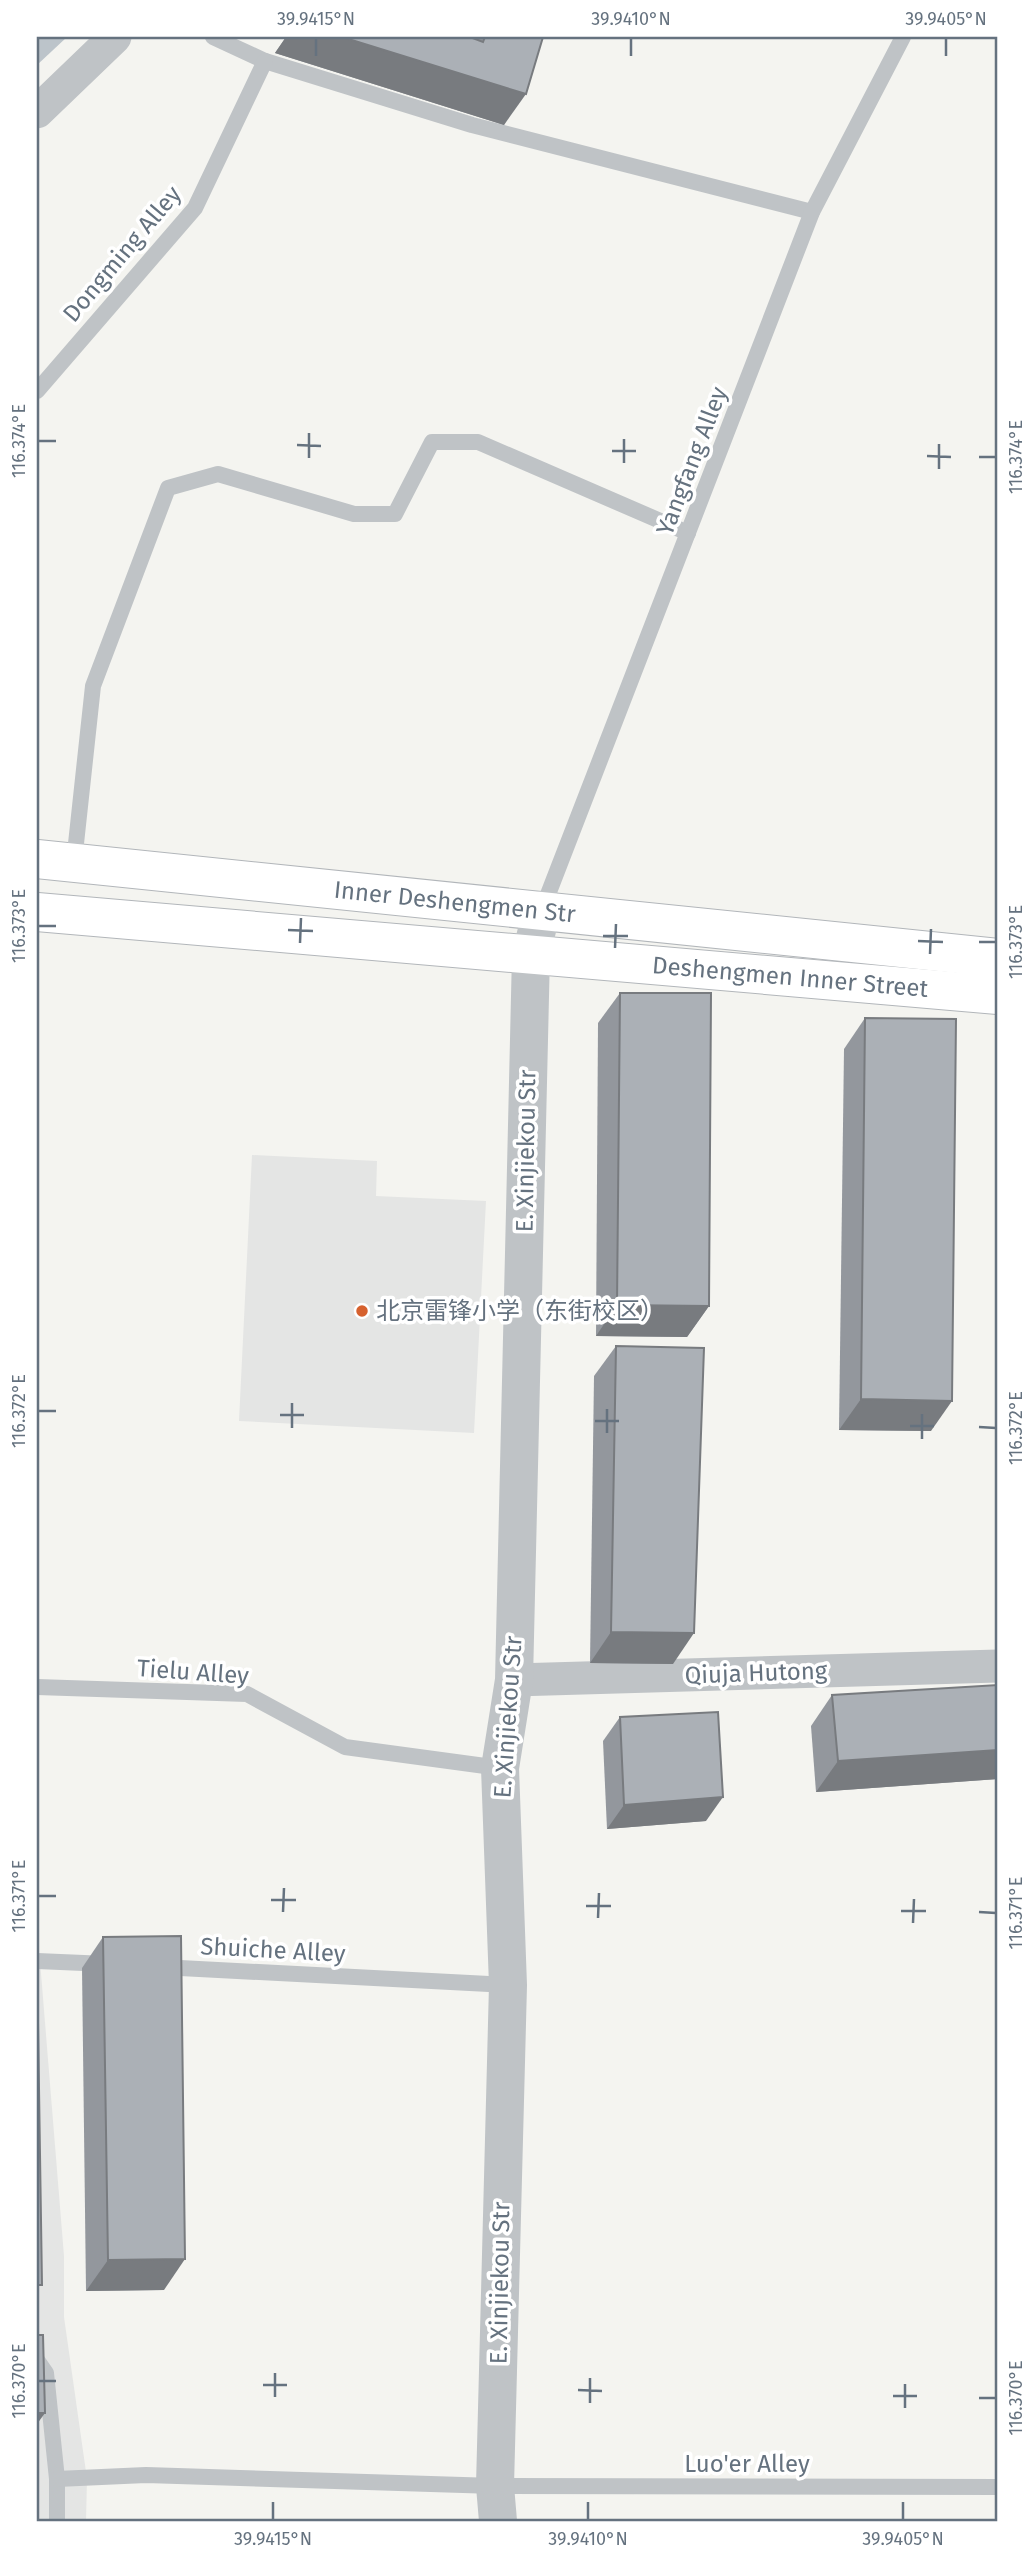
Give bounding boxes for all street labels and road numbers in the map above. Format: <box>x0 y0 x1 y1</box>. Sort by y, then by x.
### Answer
street label: Dongming Alley <box>57 180 187 328</box>
street label: Yangfang Alley <box>651 383 733 539</box>
street label: Inner Deshengmen Str <box>333 876 578 928</box>
street label: Deshengmen Inner Street <box>651 951 930 1003</box>
street label: E. Xinjiekou Str <box>511 1069 541 1233</box>
street label: E. Xinjiekou Str <box>488 1634 528 1799</box>
street label: Tielu Alley <box>136 1654 250 1690</box>
street label: Qiuja Hutong <box>684 1657 828 1689</box>
street label: Shuiche Alley <box>200 1932 346 1968</box>
street label: E. Xinjiekou Str <box>485 2201 515 2365</box>
street label: Luo'er Alley <box>684 2450 810 2478</box>

